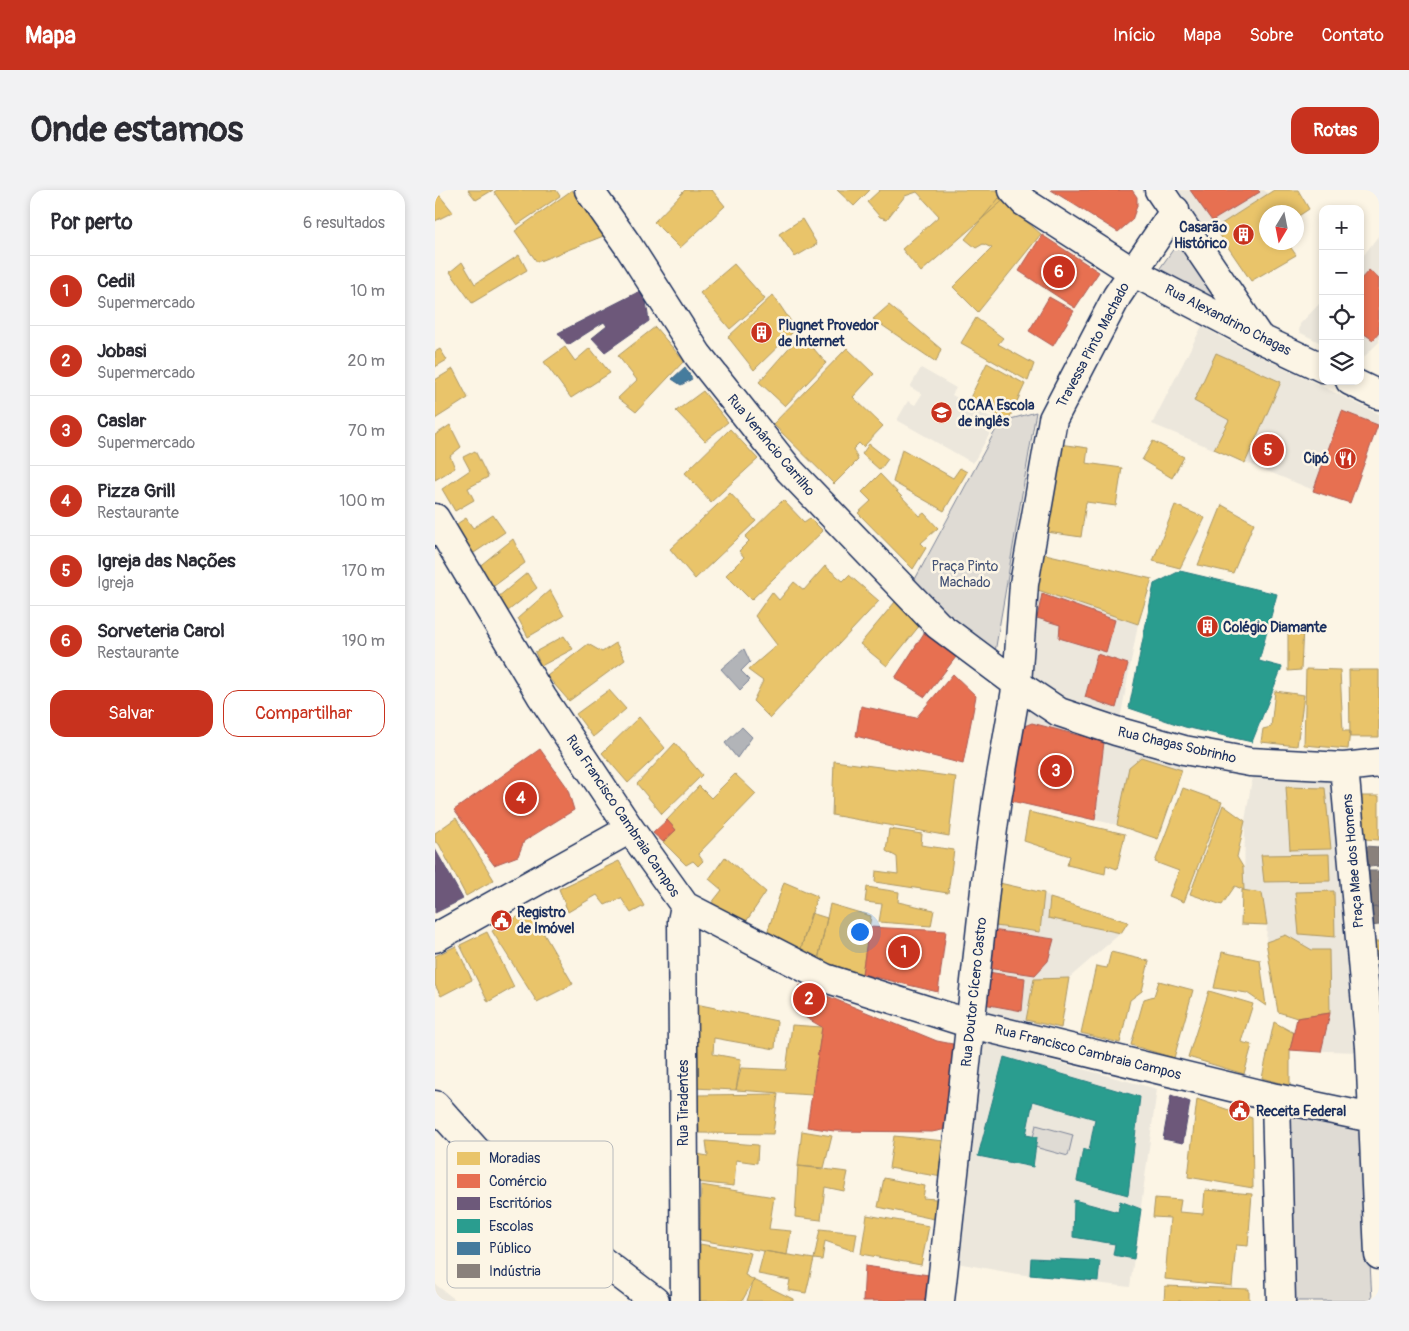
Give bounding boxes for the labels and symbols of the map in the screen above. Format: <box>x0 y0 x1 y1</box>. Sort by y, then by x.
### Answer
north arrow <box>1259 205 1304 250</box>
place label: Casarão Histórico <box>1174 219 1227 252</box>
building icon: Casarão Histórico <box>1231 223 1255 247</box>
pin: 6 <box>1043 253 1075 291</box>
street label: Travessa Pinto Machado <box>1053 279 1133 410</box>
street label: Rua Alexandrino Chagas <box>1162 281 1295 360</box>
place label: Plugnet Provedor de Internet <box>778 317 880 350</box>
building icon: Plugnet Provedor de Internet <box>750 321 774 345</box>
street label: Rua Venâncio Carrilho <box>724 391 819 500</box>
place label: CCAA Escola de inglês <box>958 397 1035 430</box>
school or university icon: CCAA Escola de inglês <box>930 401 954 425</box>
pin: 5 <box>1252 431 1284 469</box>
restaurant icon: Cipó <box>1333 446 1357 470</box>
place label: Cipó <box>1304 450 1329 467</box>
park label: Praça Pinto Machado <box>932 558 999 591</box>
building icon: Colégio Diamante <box>1195 615 1219 639</box>
place label: Colégio Diamante <box>1223 619 1328 636</box>
street label: Rua Chagas Sobrinho <box>1116 723 1238 767</box>
street label: Rua Francisco Cambraia Campos <box>562 732 684 901</box>
pin: 3 <box>1040 752 1072 790</box>
pin: 4 <box>505 779 537 817</box>
street label: Praça Mae dos Homens <box>1339 792 1367 929</box>
place label: Registro de Imóvel <box>517 904 575 937</box>
public building icon: Registro de Imóvel <box>489 908 513 932</box>
street label: Rua Doutor Cícero Castro <box>958 916 990 1068</box>
your location <box>847 919 873 945</box>
pin: 1 <box>888 933 920 971</box>
pin: 2 <box>793 980 825 1018</box>
street label: Rua Francisco Cambraia Campos <box>993 1021 1184 1084</box>
street label: Rua Tiradentes <box>675 1059 692 1146</box>
public building icon: Receita Federal <box>1228 1099 1252 1123</box>
place label: Receita Federal <box>1256 1103 1346 1120</box>
legend <box>447 1141 613 1288</box>
text: Moradias <box>489 1150 541 1167</box>
text: Comércio <box>489 1173 547 1190</box>
text: Escritórios <box>489 1195 552 1212</box>
text: Escolas <box>489 1218 534 1235</box>
text: Público <box>489 1240 532 1257</box>
text: Indústria <box>489 1263 541 1280</box>

